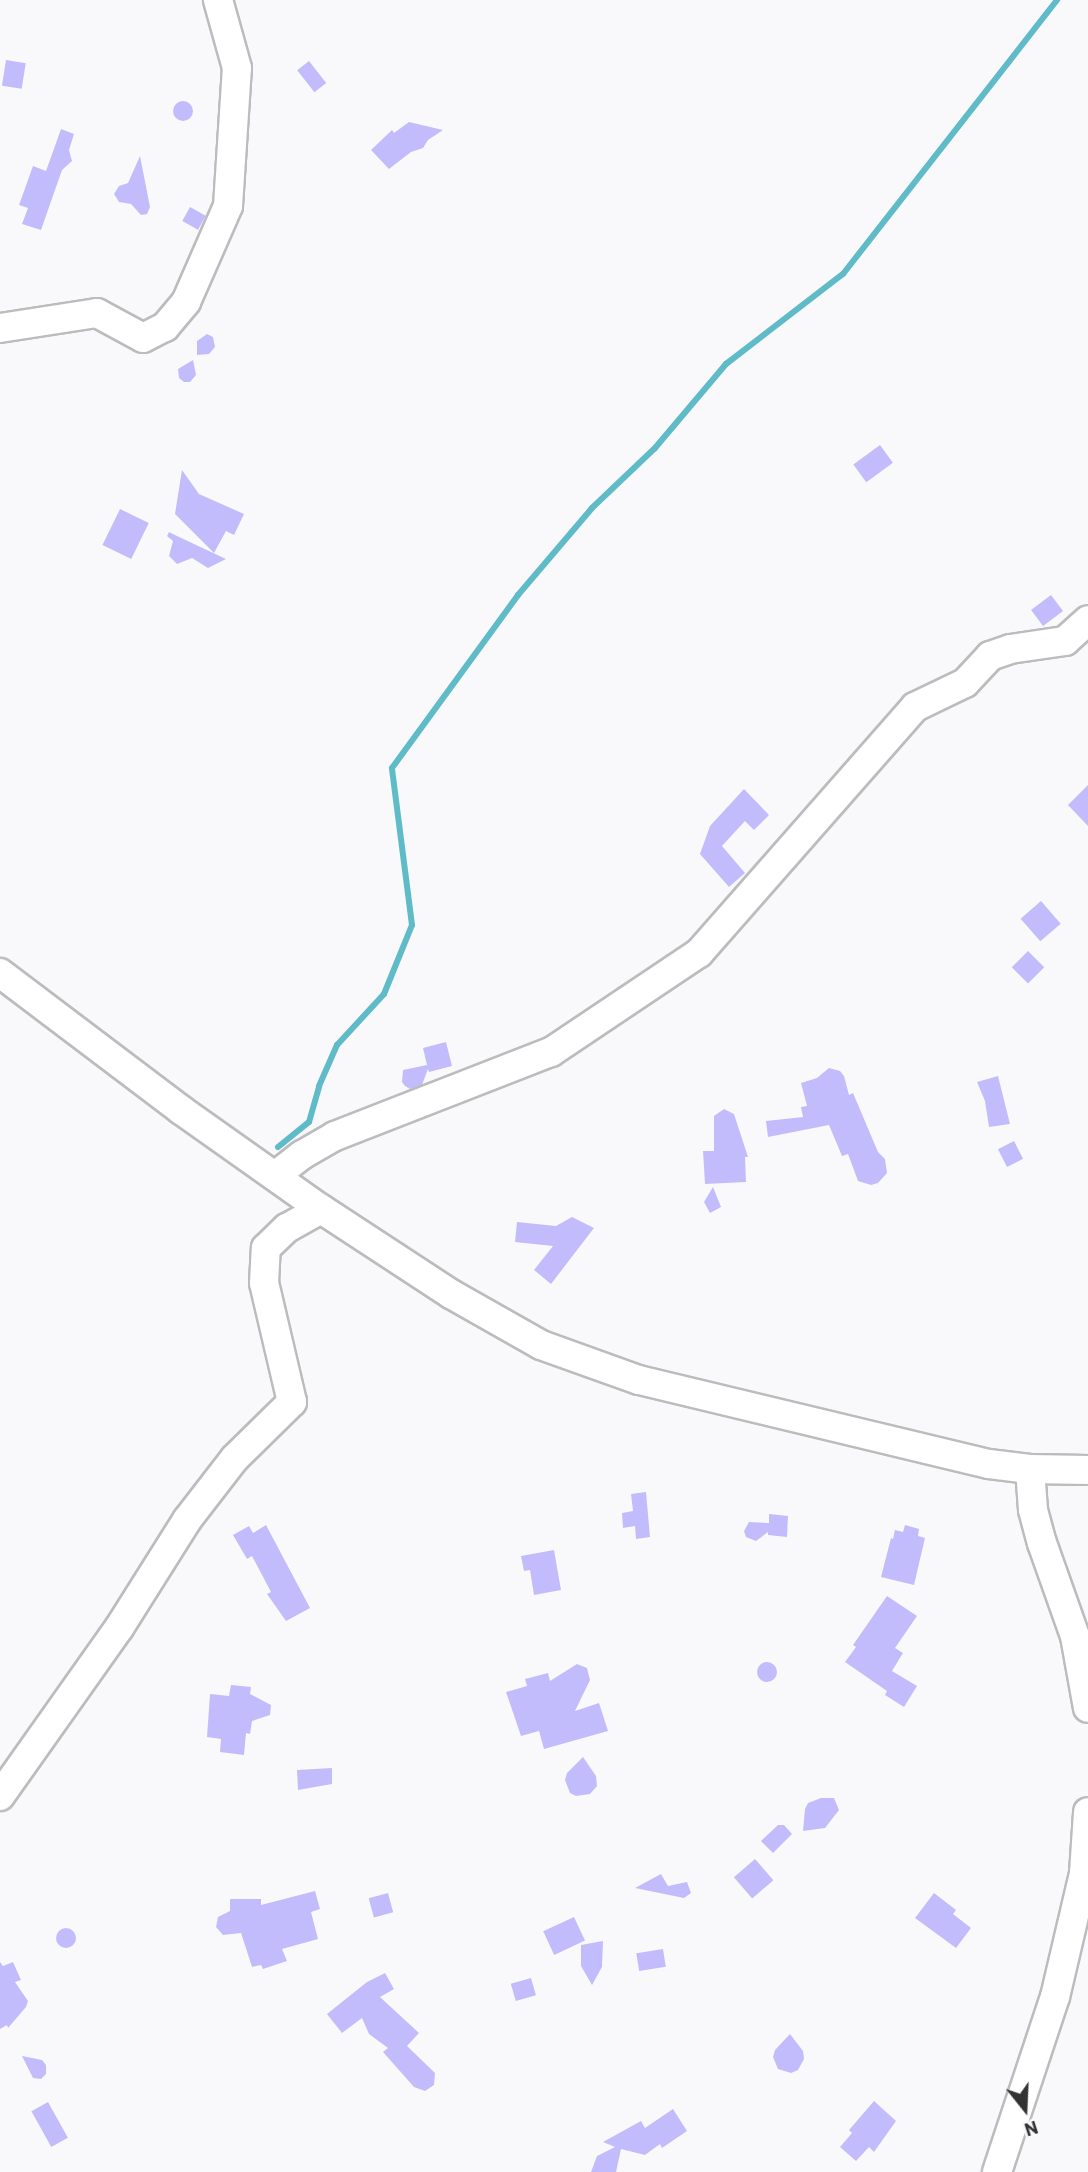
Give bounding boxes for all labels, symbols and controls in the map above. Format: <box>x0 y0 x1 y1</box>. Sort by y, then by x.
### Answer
north arrow <box>990 2074 1060 2144</box>
text: N <box>1022 2117 1041 2142</box>

